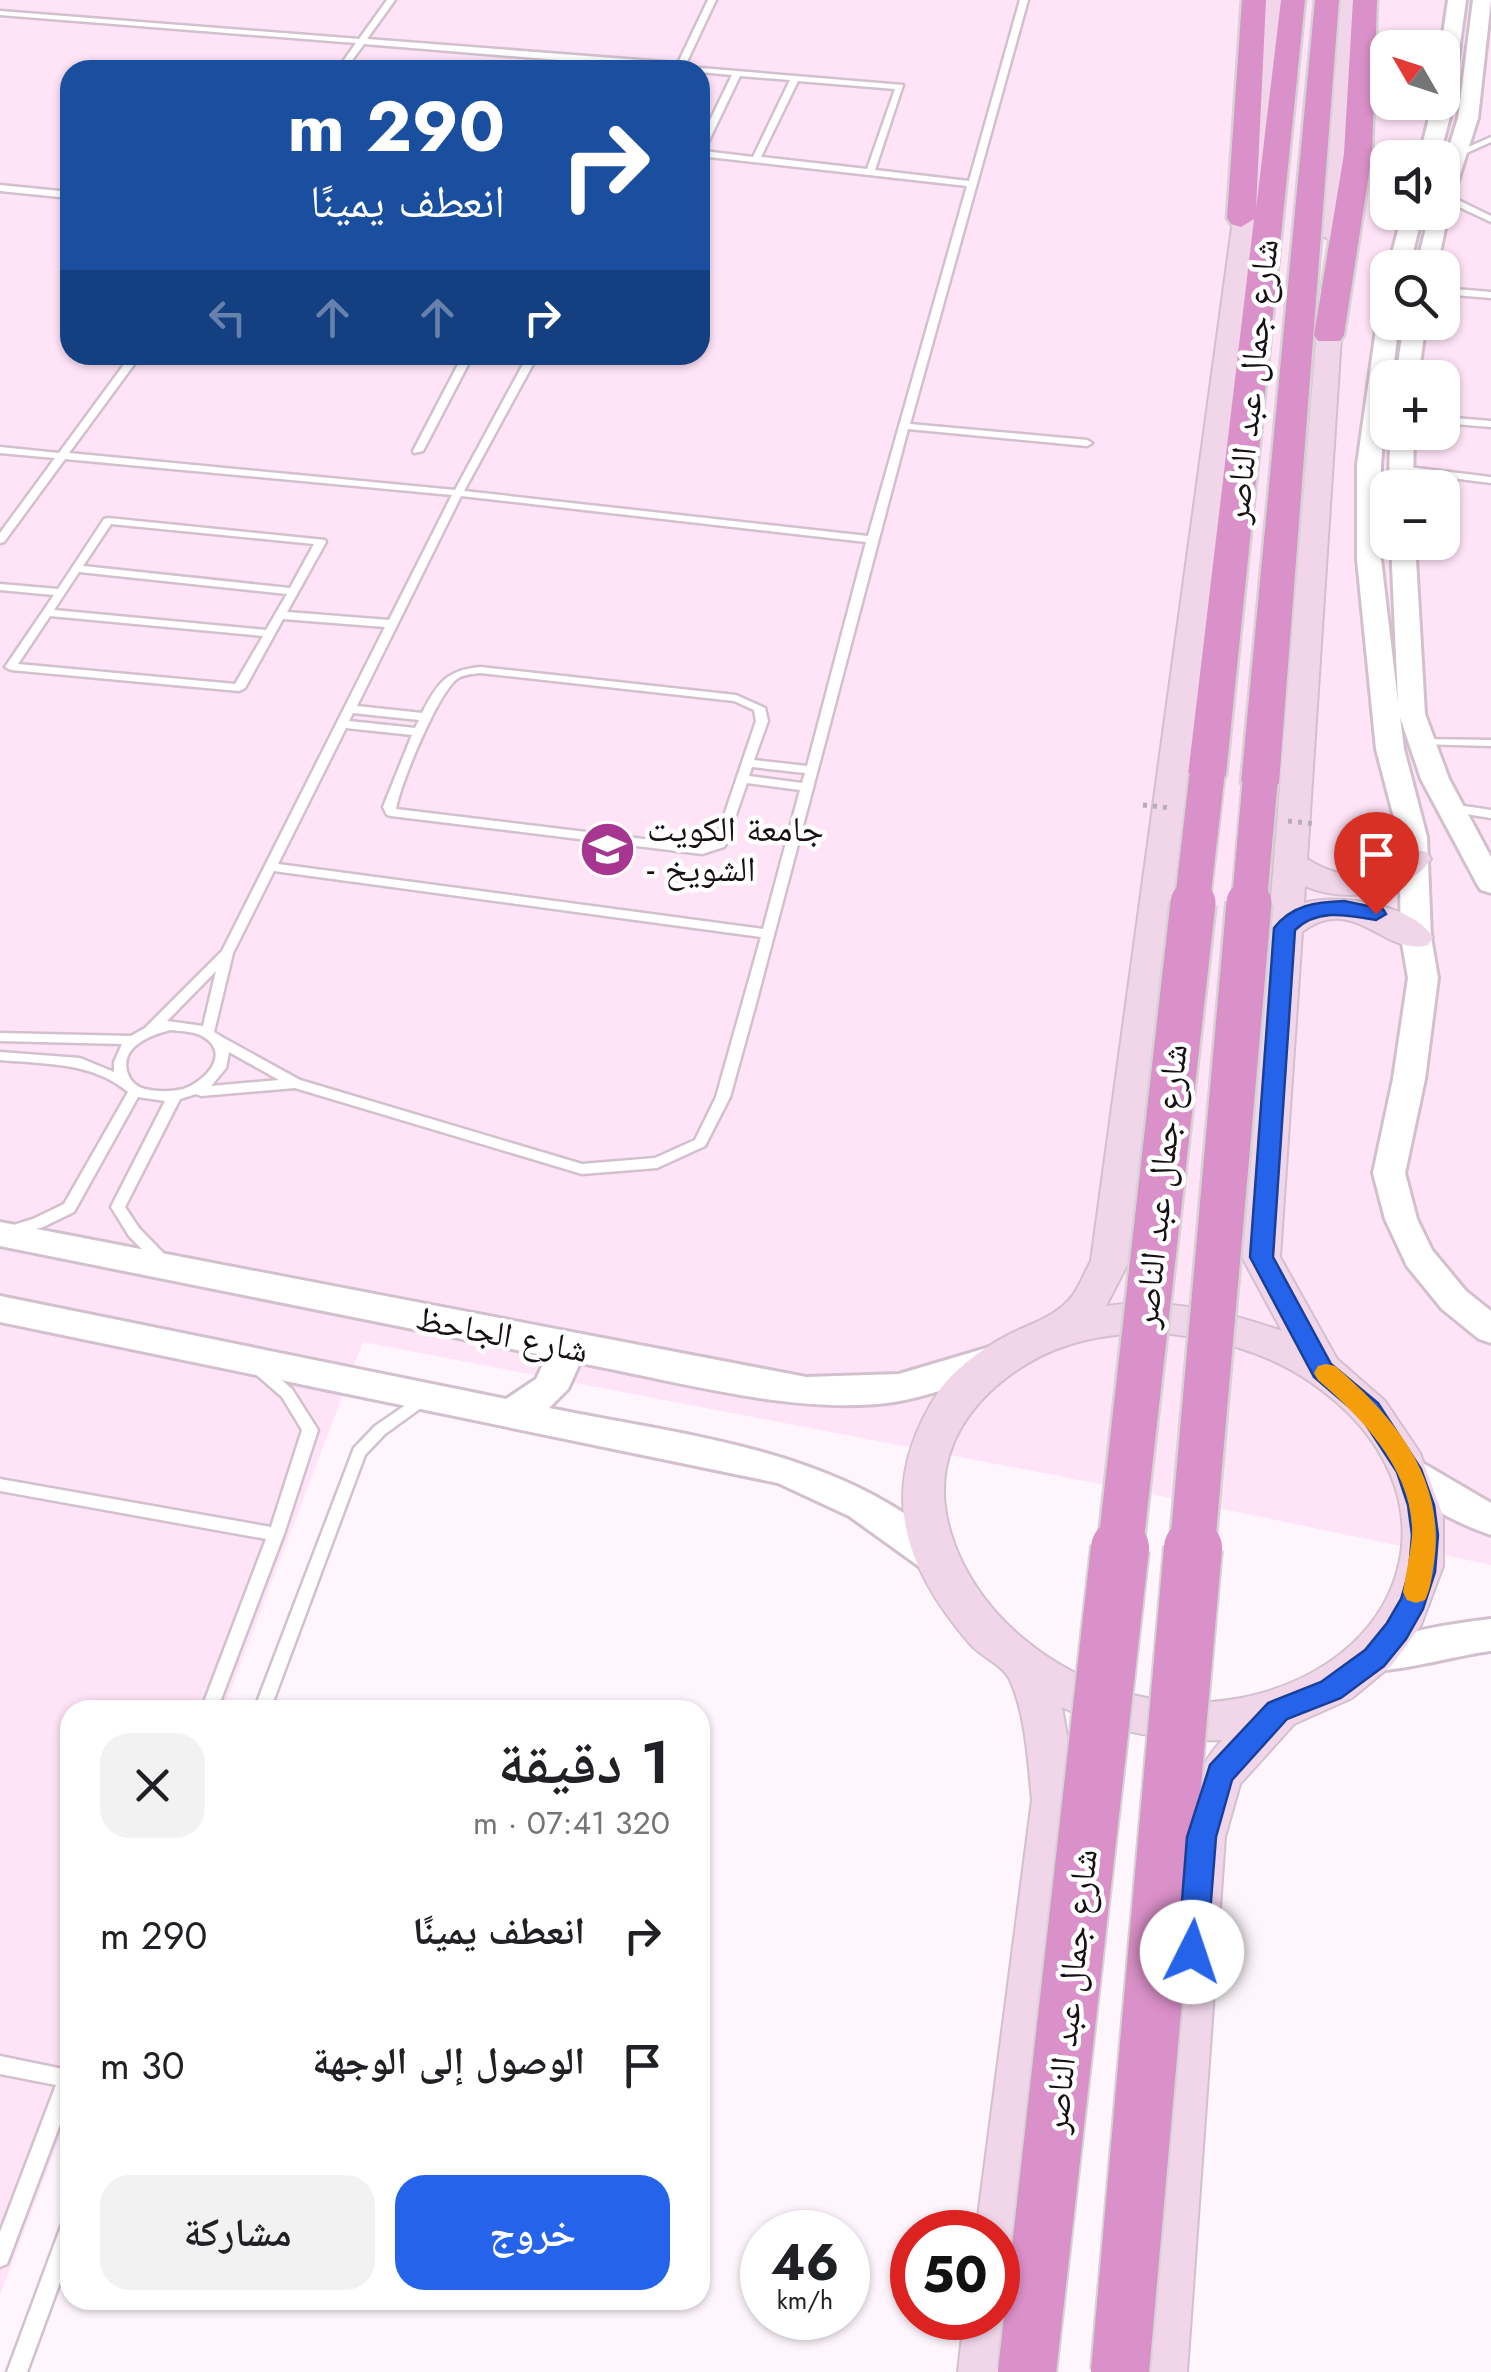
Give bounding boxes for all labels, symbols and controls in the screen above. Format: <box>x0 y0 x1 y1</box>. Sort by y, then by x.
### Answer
north arrow <box>1370 30 1460 120</box>
map controls <box>1370 30 1460 560</box>
text: 290 m <box>288 76 505 177</box>
icon: right <box>540 100 670 230</box>
button: sound <box>1370 140 1460 230</box>
text: انعطف يمينًا <box>310 169 505 234</box>
street label: شارع جمال عبد الناصر <box>1211 236 1291 527</box>
button: search <box>1370 250 1460 340</box>
icon: left <box>200 290 255 345</box>
icon: ahead <box>305 290 360 345</box>
icon: ahead <box>410 290 465 345</box>
icon: right <box>515 290 570 345</box>
button: + <box>1370 360 1460 450</box>
button: − <box>1370 470 1460 560</box>
place label: جامعة الكويت - الشويخ <box>647 804 824 894</box>
pin <box>1334 812 1419 915</box>
school or university icon: جامعة الكويت - الشويخ <box>578 819 638 879</box>
icon: arrive <box>1349 827 1404 882</box>
street label: شارع جمال عبد الناصر <box>1120 1041 1200 1332</box>
street label: شارع الجاحظ <box>412 1293 592 1375</box>
text: 1 دقيقة <box>498 1719 670 1806</box>
button: close <box>100 1733 205 1838</box>
text: 320 m · 07:41 <box>473 1800 670 1846</box>
street label: شارع جمال عبد الناصر <box>1030 1846 1110 2137</box>
position arrow <box>1140 1900 1244 2004</box>
text: انعطف يمينًا <box>412 1903 585 1958</box>
text: 290 m <box>100 1908 207 1963</box>
icon: right <box>615 1908 670 1963</box>
text: الوصول إلى الوجهة <box>312 2033 585 2088</box>
text: 30 m <box>100 2038 185 2093</box>
icon: arrive <box>615 2038 670 2093</box>
button: مشاركة <box>100 2175 375 2290</box>
button: خروج <box>395 2175 670 2290</box>
speed limit sign: 50 <box>890 2210 1020 2340</box>
text: 46 <box>771 2226 839 2299</box>
text: km/h <box>777 2282 833 2318</box>

